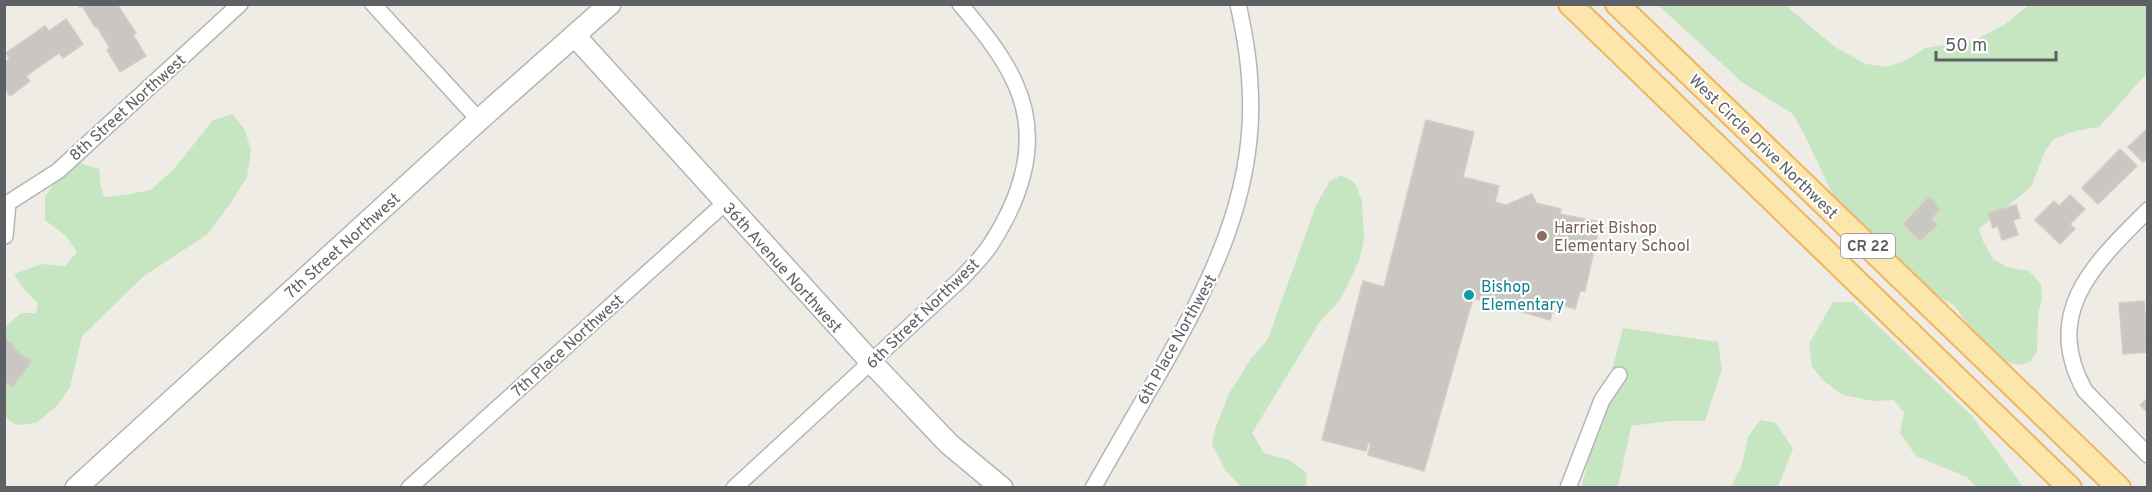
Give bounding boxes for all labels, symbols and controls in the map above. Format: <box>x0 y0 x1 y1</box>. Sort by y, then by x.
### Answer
scale bar <box>1936 24 2056 62</box>
text: 50 m <box>1945 35 1987 58</box>
street label: 8th Street Northwest <box>66 51 191 166</box>
street label: West Circle Drive Northwest <box>1684 71 1841 224</box>
street label: 7th Street Northwest <box>281 189 405 304</box>
street label: 36th Avenue Northwest <box>718 199 845 338</box>
place label: Harriet Bishop Elementary School <box>1554 219 1690 257</box>
marker: Harriet Bishop Elementary School <box>1535 229 1549 243</box>
road number: CR 22 <box>1841 234 1895 258</box>
street label: 6th Street Northwest <box>862 255 984 374</box>
street label: 6th Place Northwest <box>1134 271 1222 409</box>
place label: Bishop Elementary <box>1481 278 1564 316</box>
marker: Bishop Elementary <box>1462 288 1476 302</box>
street label: 7th Place Northwest <box>508 291 629 402</box>

